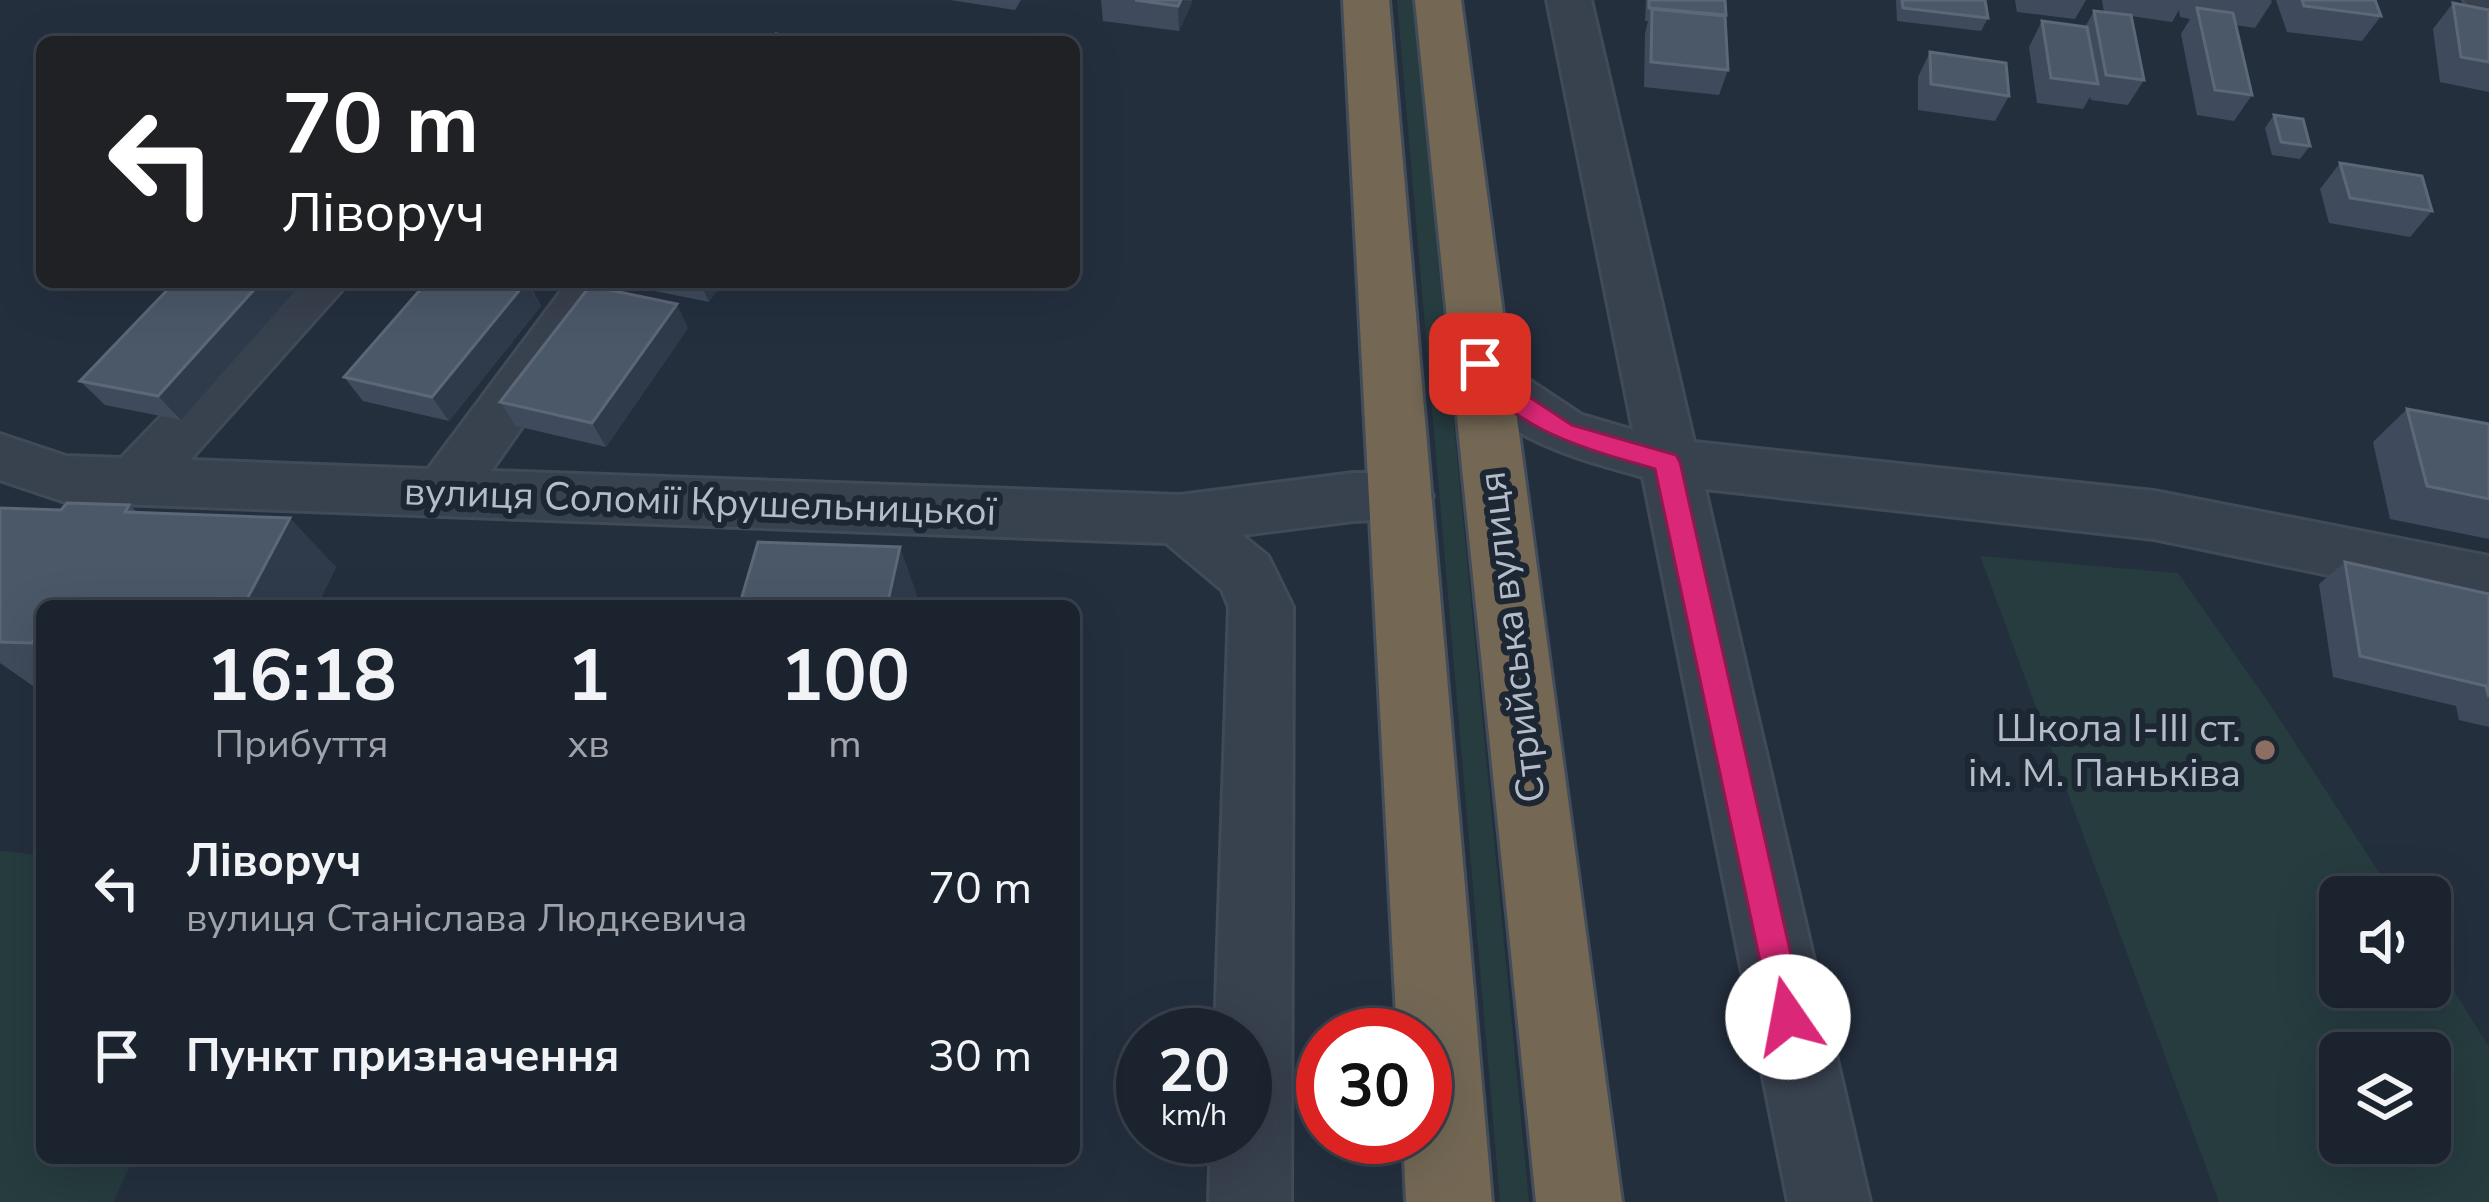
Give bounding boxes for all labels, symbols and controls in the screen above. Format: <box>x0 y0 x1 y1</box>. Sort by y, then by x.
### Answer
text: 70 m <box>282 67 479 182</box>
icon: left <box>84 84 240 240</box>
text: Ліворуч <box>282 176 485 250</box>
pin <box>1429 313 1531 415</box>
icon: arrive <box>1447 331 1513 397</box>
street label: вулиця Соломії Крушельницької <box>403 465 998 539</box>
street label: Стрийська вулиця <box>1465 468 1559 806</box>
text: 16:18 <box>206 627 397 725</box>
text: 1 <box>567 627 610 725</box>
text: 100 <box>780 627 910 725</box>
place label: Школа І-ІІІ ст. ім. М. Паньківа <box>1968 702 2241 800</box>
text: Прибуття <box>214 718 388 771</box>
text: хв <box>567 718 610 771</box>
text: m <box>828 718 862 771</box>
marker: Школа І-ІІІ ст. ім. М. Паньківа <box>2252 737 2278 763</box>
text: Ліворуч <box>186 831 361 892</box>
icon: left <box>84 855 150 921</box>
text: 70 m <box>928 858 1032 919</box>
map controls <box>2319 876 2451 1164</box>
button: sound <box>2319 876 2451 1008</box>
text: вулиця Станіслава Людкевича <box>186 892 748 945</box>
position arrow <box>1725 954 1851 1080</box>
speed limit sign: 30 <box>1296 1008 1452 1164</box>
icon: arrive <box>84 1023 150 1089</box>
text: Пункт призначення <box>186 1026 620 1087</box>
text: 30 m <box>928 1026 1032 1087</box>
text: 20 <box>1158 1030 1230 1112</box>
button: layers <box>2319 1032 2451 1164</box>
text: km/h <box>1161 1095 1227 1136</box>

